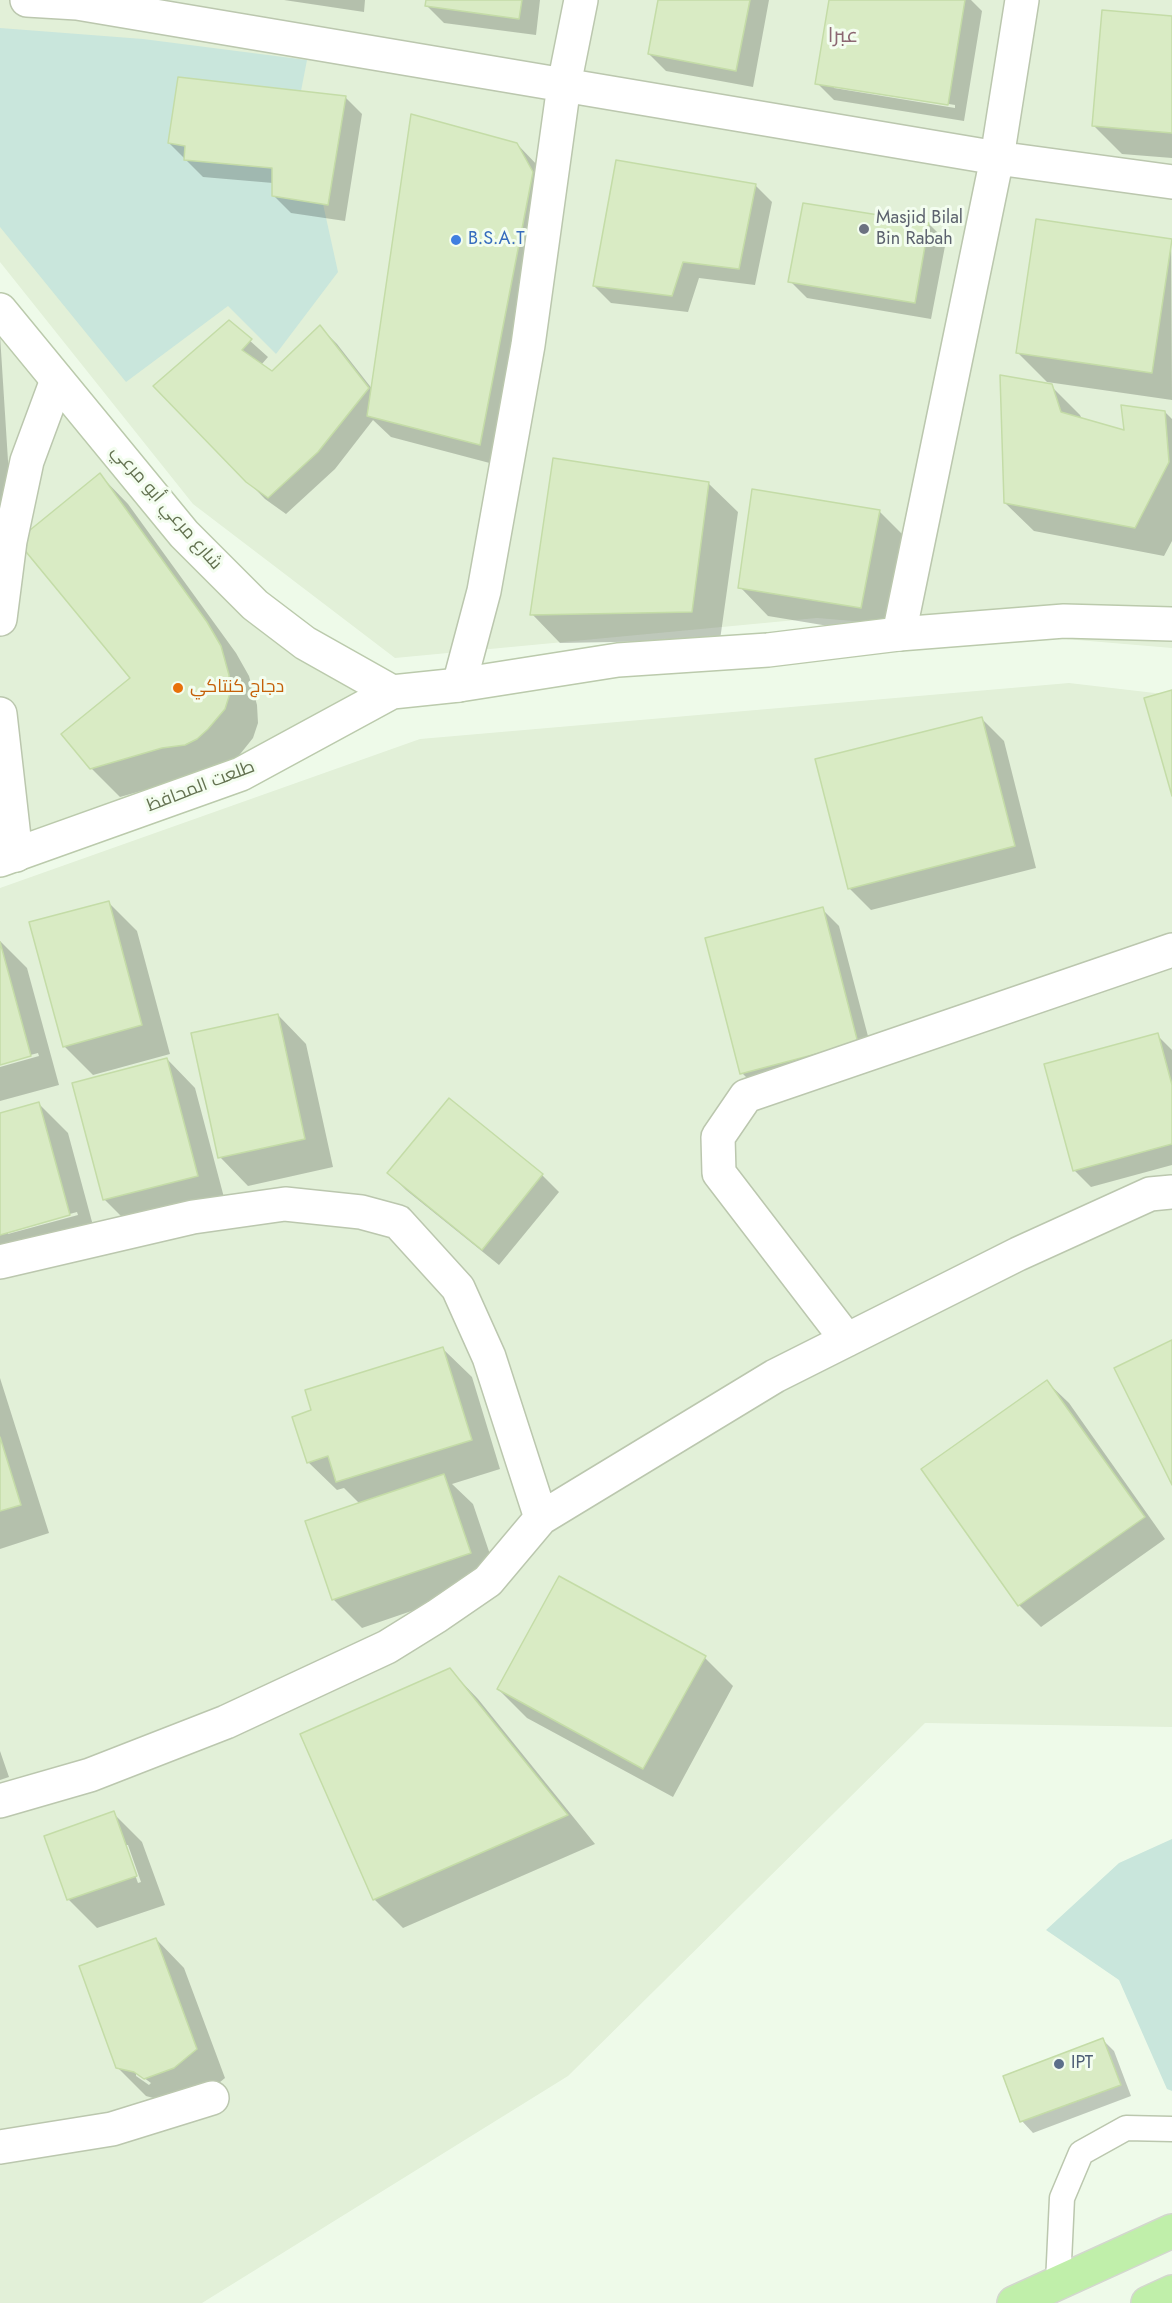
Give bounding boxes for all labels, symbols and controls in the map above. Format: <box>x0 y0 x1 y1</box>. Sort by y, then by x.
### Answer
district label: عبرا <box>828 24 858 50</box>
place label: Masjid Bilal Bin Rabah <box>876 208 963 250</box>
marker: Masjid Bilal Bin Rabah <box>857 222 871 236</box>
place label: B.S.A.T <box>468 229 525 251</box>
marker: B.S.A.T <box>449 233 463 247</box>
street label: شارع مرعي أبو مرعي <box>106 441 226 575</box>
place label: دجاج كنتاكي <box>190 677 284 699</box>
marker: دجاج كنتاكي <box>171 681 185 695</box>
street label: طلعت المحافظ <box>144 757 258 817</box>
place label: IPT <box>1071 2053 1093 2075</box>
marker: IPT <box>1052 2057 1066 2071</box>

